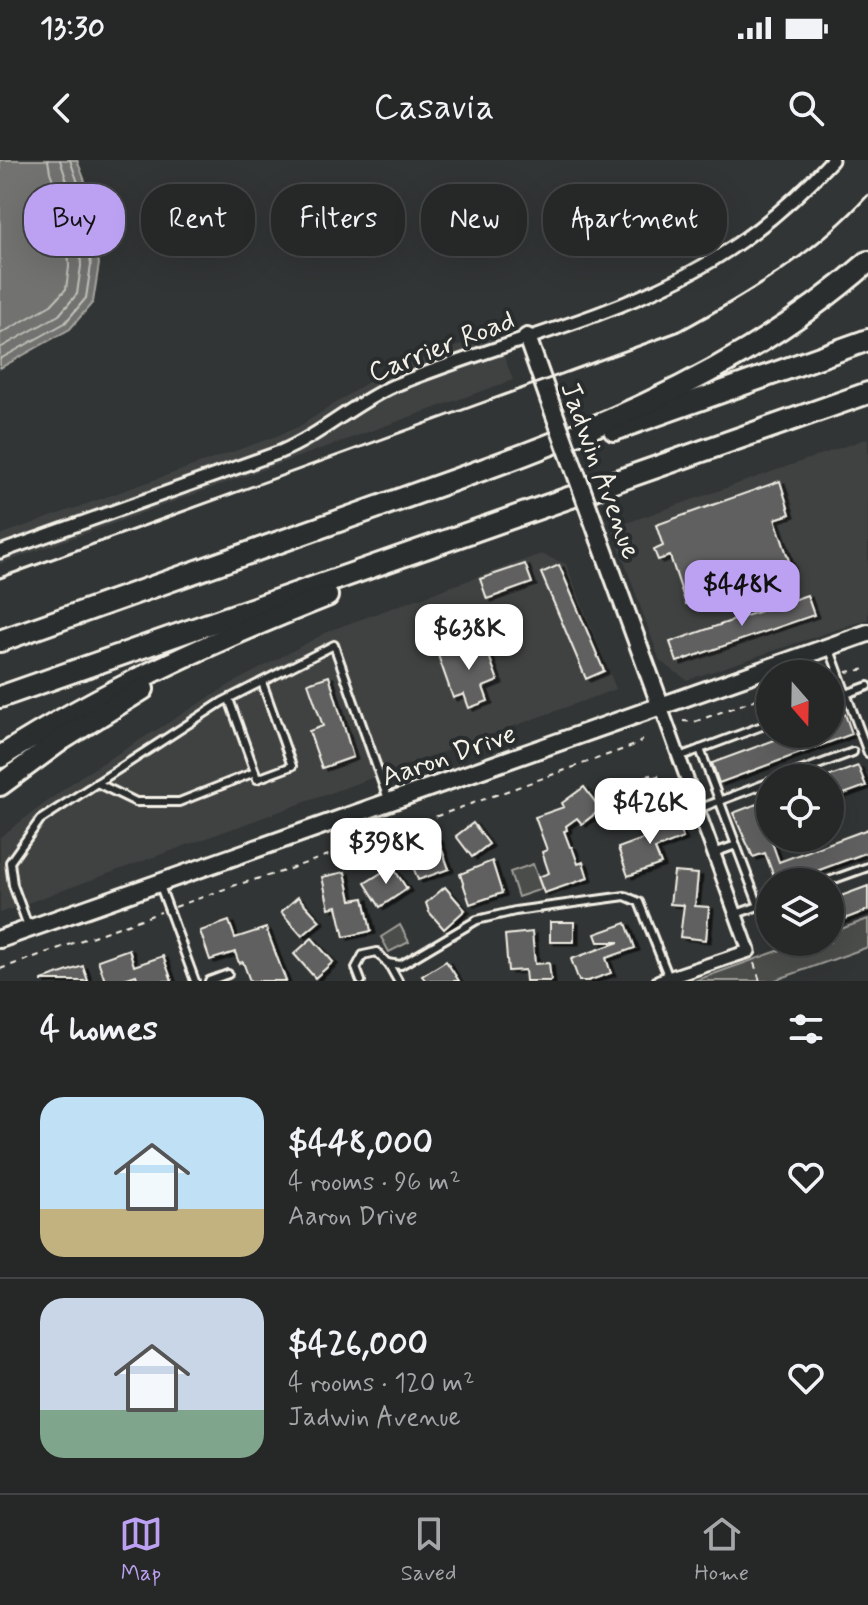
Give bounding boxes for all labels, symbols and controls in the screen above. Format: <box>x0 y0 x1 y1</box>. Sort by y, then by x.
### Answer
text: 13:30 <box>40 9 105 48</box>
text: Casavia <box>373 85 495 132</box>
icon: back <box>40 86 84 130</box>
icon: search <box>784 86 828 130</box>
chip: Buy <box>24 184 125 256</box>
chip: Rent <box>141 184 255 256</box>
chip: Filters <box>271 184 405 256</box>
chip: New <box>421 184 527 256</box>
chip: Apartment <box>543 184 727 256</box>
street label: Carrier Road <box>363 302 520 392</box>
street label: Jadwin Avenue <box>550 377 649 565</box>
pin: $448K <box>686 560 798 628</box>
text: $448K <box>703 569 781 603</box>
pin: $638K <box>413 604 525 672</box>
text: $638K <box>433 613 505 647</box>
north arrow <box>756 660 844 748</box>
map controls <box>756 660 844 956</box>
street label: Aaron Drive <box>377 716 521 797</box>
button: locate <box>756 764 844 852</box>
pin: $426K <box>594 778 706 846</box>
text: $426K <box>613 787 687 821</box>
pin: $398K <box>330 818 442 886</box>
text: $398K <box>349 827 423 861</box>
button: layers <box>756 868 844 956</box>
text: 4 homes <box>40 1007 158 1052</box>
icon: filters <box>784 1007 828 1051</box>
text: $448,000 <box>288 1121 433 1166</box>
icon: home <box>104 1129 200 1225</box>
icon: heart <box>784 1155 828 1199</box>
text: 4 rooms · 96 m² <box>288 1166 461 1200</box>
text: Aaron Drive <box>288 1200 418 1234</box>
text: $426,000 <box>288 1322 428 1367</box>
icon: home <box>104 1330 200 1426</box>
icon: heart <box>784 1356 828 1400</box>
text: 4 rooms · 120 m² <box>288 1367 475 1401</box>
text: Jadwin Avenue <box>288 1401 461 1435</box>
tab: Map <box>119 1512 163 1588</box>
tab: Saved <box>401 1512 456 1588</box>
tab: Home <box>694 1512 749 1588</box>

